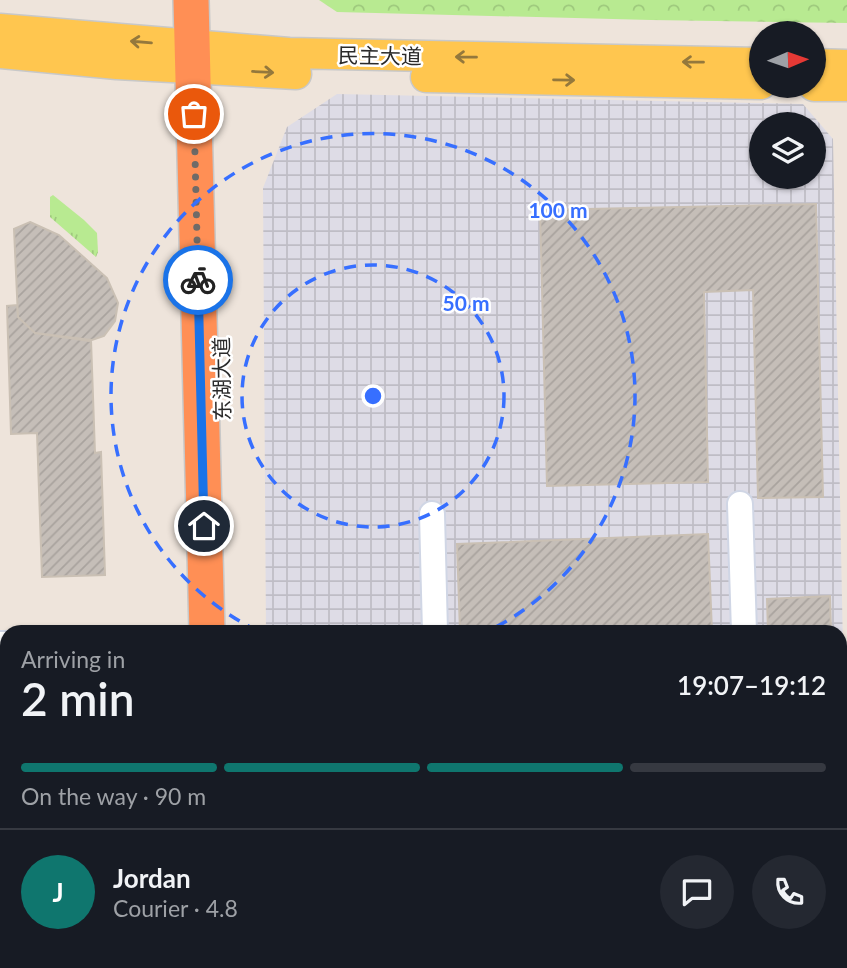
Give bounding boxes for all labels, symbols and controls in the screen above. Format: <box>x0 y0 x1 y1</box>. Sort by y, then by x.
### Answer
north arrow <box>749 21 826 98</box>
map controls <box>749 21 826 189</box>
one-way arrow <box>130 35 152 48</box>
street label: 民主大道 <box>338 42 422 68</box>
one-way arrow <box>454 50 477 64</box>
one-way arrow <box>682 55 705 68</box>
one-way arrow <box>252 66 274 79</box>
one-way arrow <box>553 73 576 87</box>
pin <box>164 84 224 144</box>
icon: bag <box>175 95 213 133</box>
button: layers <box>749 112 826 189</box>
text: 100 m <box>528 197 588 222</box>
courier <box>163 245 233 315</box>
icon: bike <box>179 261 217 299</box>
text: 50 m <box>442 290 490 315</box>
street label: 东湖大道 <box>208 337 234 421</box>
centre of rings <box>361 384 385 408</box>
pin <box>174 496 234 556</box>
icon: home <box>185 507 223 545</box>
text: Arriving in <box>21 645 125 673</box>
text: 19:07–19:12 <box>677 669 826 701</box>
text: 2 min <box>21 671 135 726</box>
text: On the way · 90 m <box>21 782 206 810</box>
button: chat <box>660 855 734 929</box>
button: phone <box>752 855 826 929</box>
text: Jordan <box>113 862 191 894</box>
text: J <box>52 876 64 908</box>
text: Courier · 4.8 <box>113 894 238 922</box>

